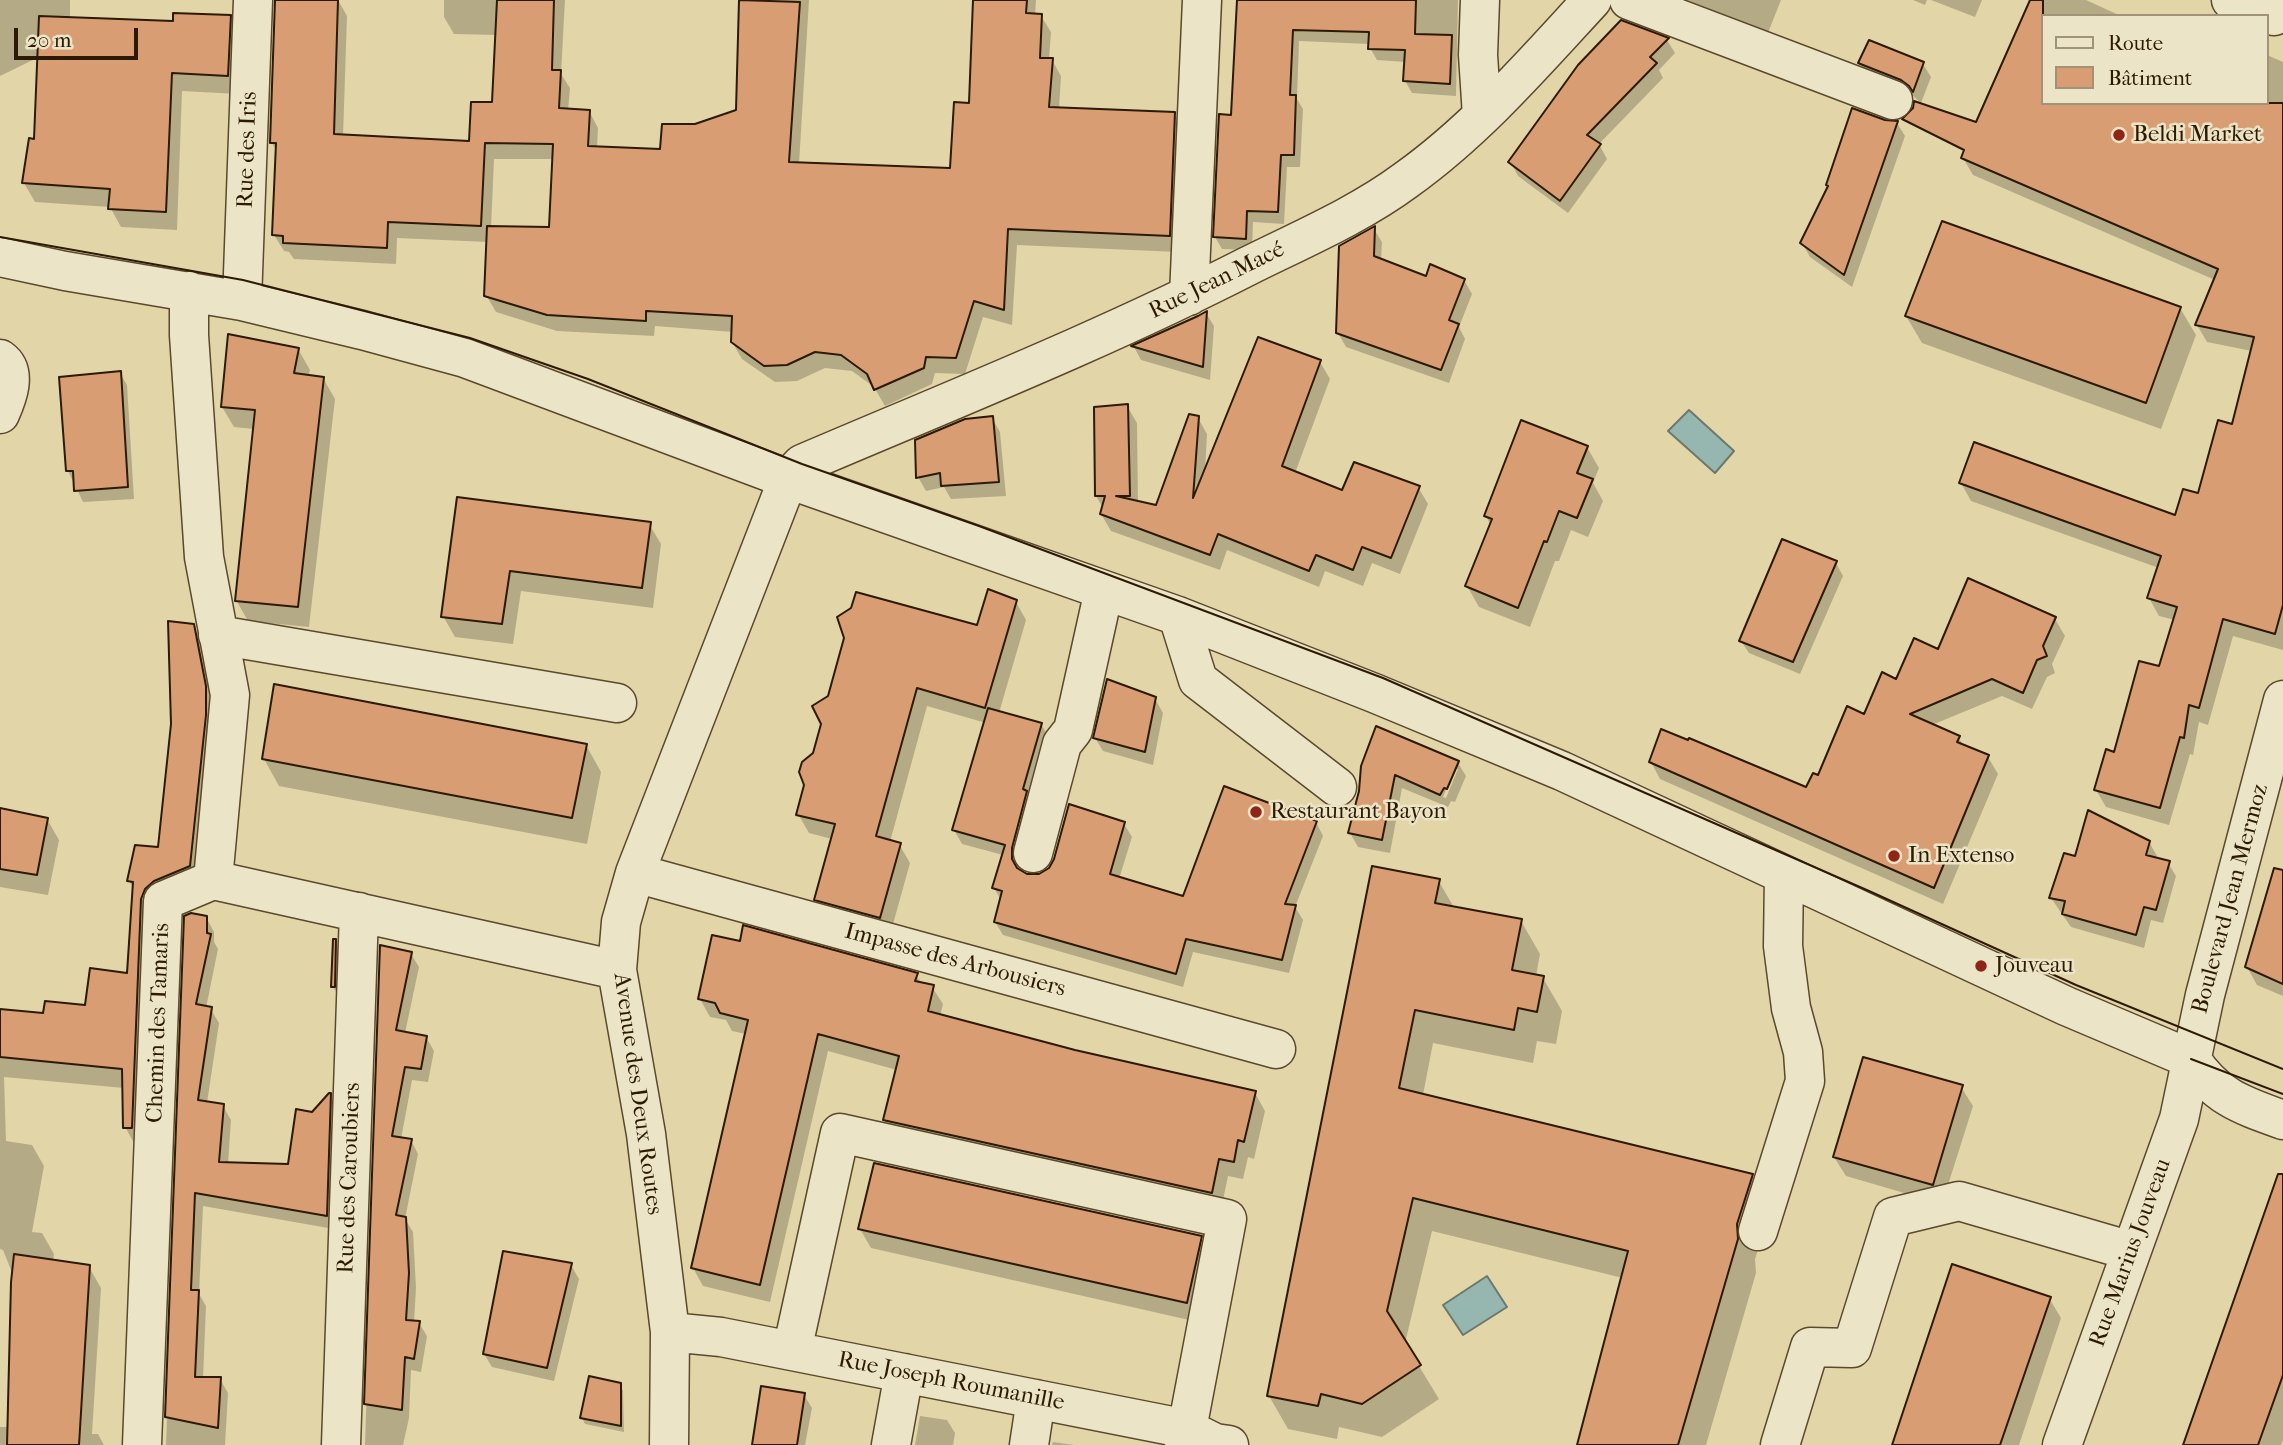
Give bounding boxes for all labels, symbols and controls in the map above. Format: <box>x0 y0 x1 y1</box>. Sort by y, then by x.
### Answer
scale bar <box>18 14 142 58</box>
legend <box>2042 14 2269 105</box>
text: 20 m <box>27 28 71 52</box>
text: Route <box>2108 31 2163 55</box>
text: Bâtiment <box>2108 66 2192 90</box>
street label: Rue des Iris <box>232 91 264 209</box>
place label: Beldi Market <box>2133 121 2262 149</box>
marker: Beldi Market <box>2111 127 2127 143</box>
street label: Rue Jean Macé <box>1145 236 1289 326</box>
street label: Boulevard Jean Mermoz <box>2187 781 2275 1017</box>
place label: Restaurant Bayon <box>1270 798 1447 826</box>
marker: Restaurant Bayon <box>1248 804 1264 820</box>
place label: In Extenso <box>1908 842 2014 870</box>
marker: In Extenso <box>1886 848 1902 864</box>
street label: Impasse des Arbousiers <box>841 918 1069 1004</box>
street label: Chemin des Tamaris <box>142 922 176 1124</box>
place label: Jouveau <box>1995 952 2073 980</box>
marker: Jouveau <box>1973 958 1989 974</box>
street label: Avenue des Deux Routes <box>606 971 668 1217</box>
street label: Rue des Caroubiers <box>333 1082 367 1274</box>
street label: Rue Marius Jouveau <box>2084 1155 2178 1351</box>
street label: Rue Joseph Roumanille <box>835 1347 1067 1417</box>

